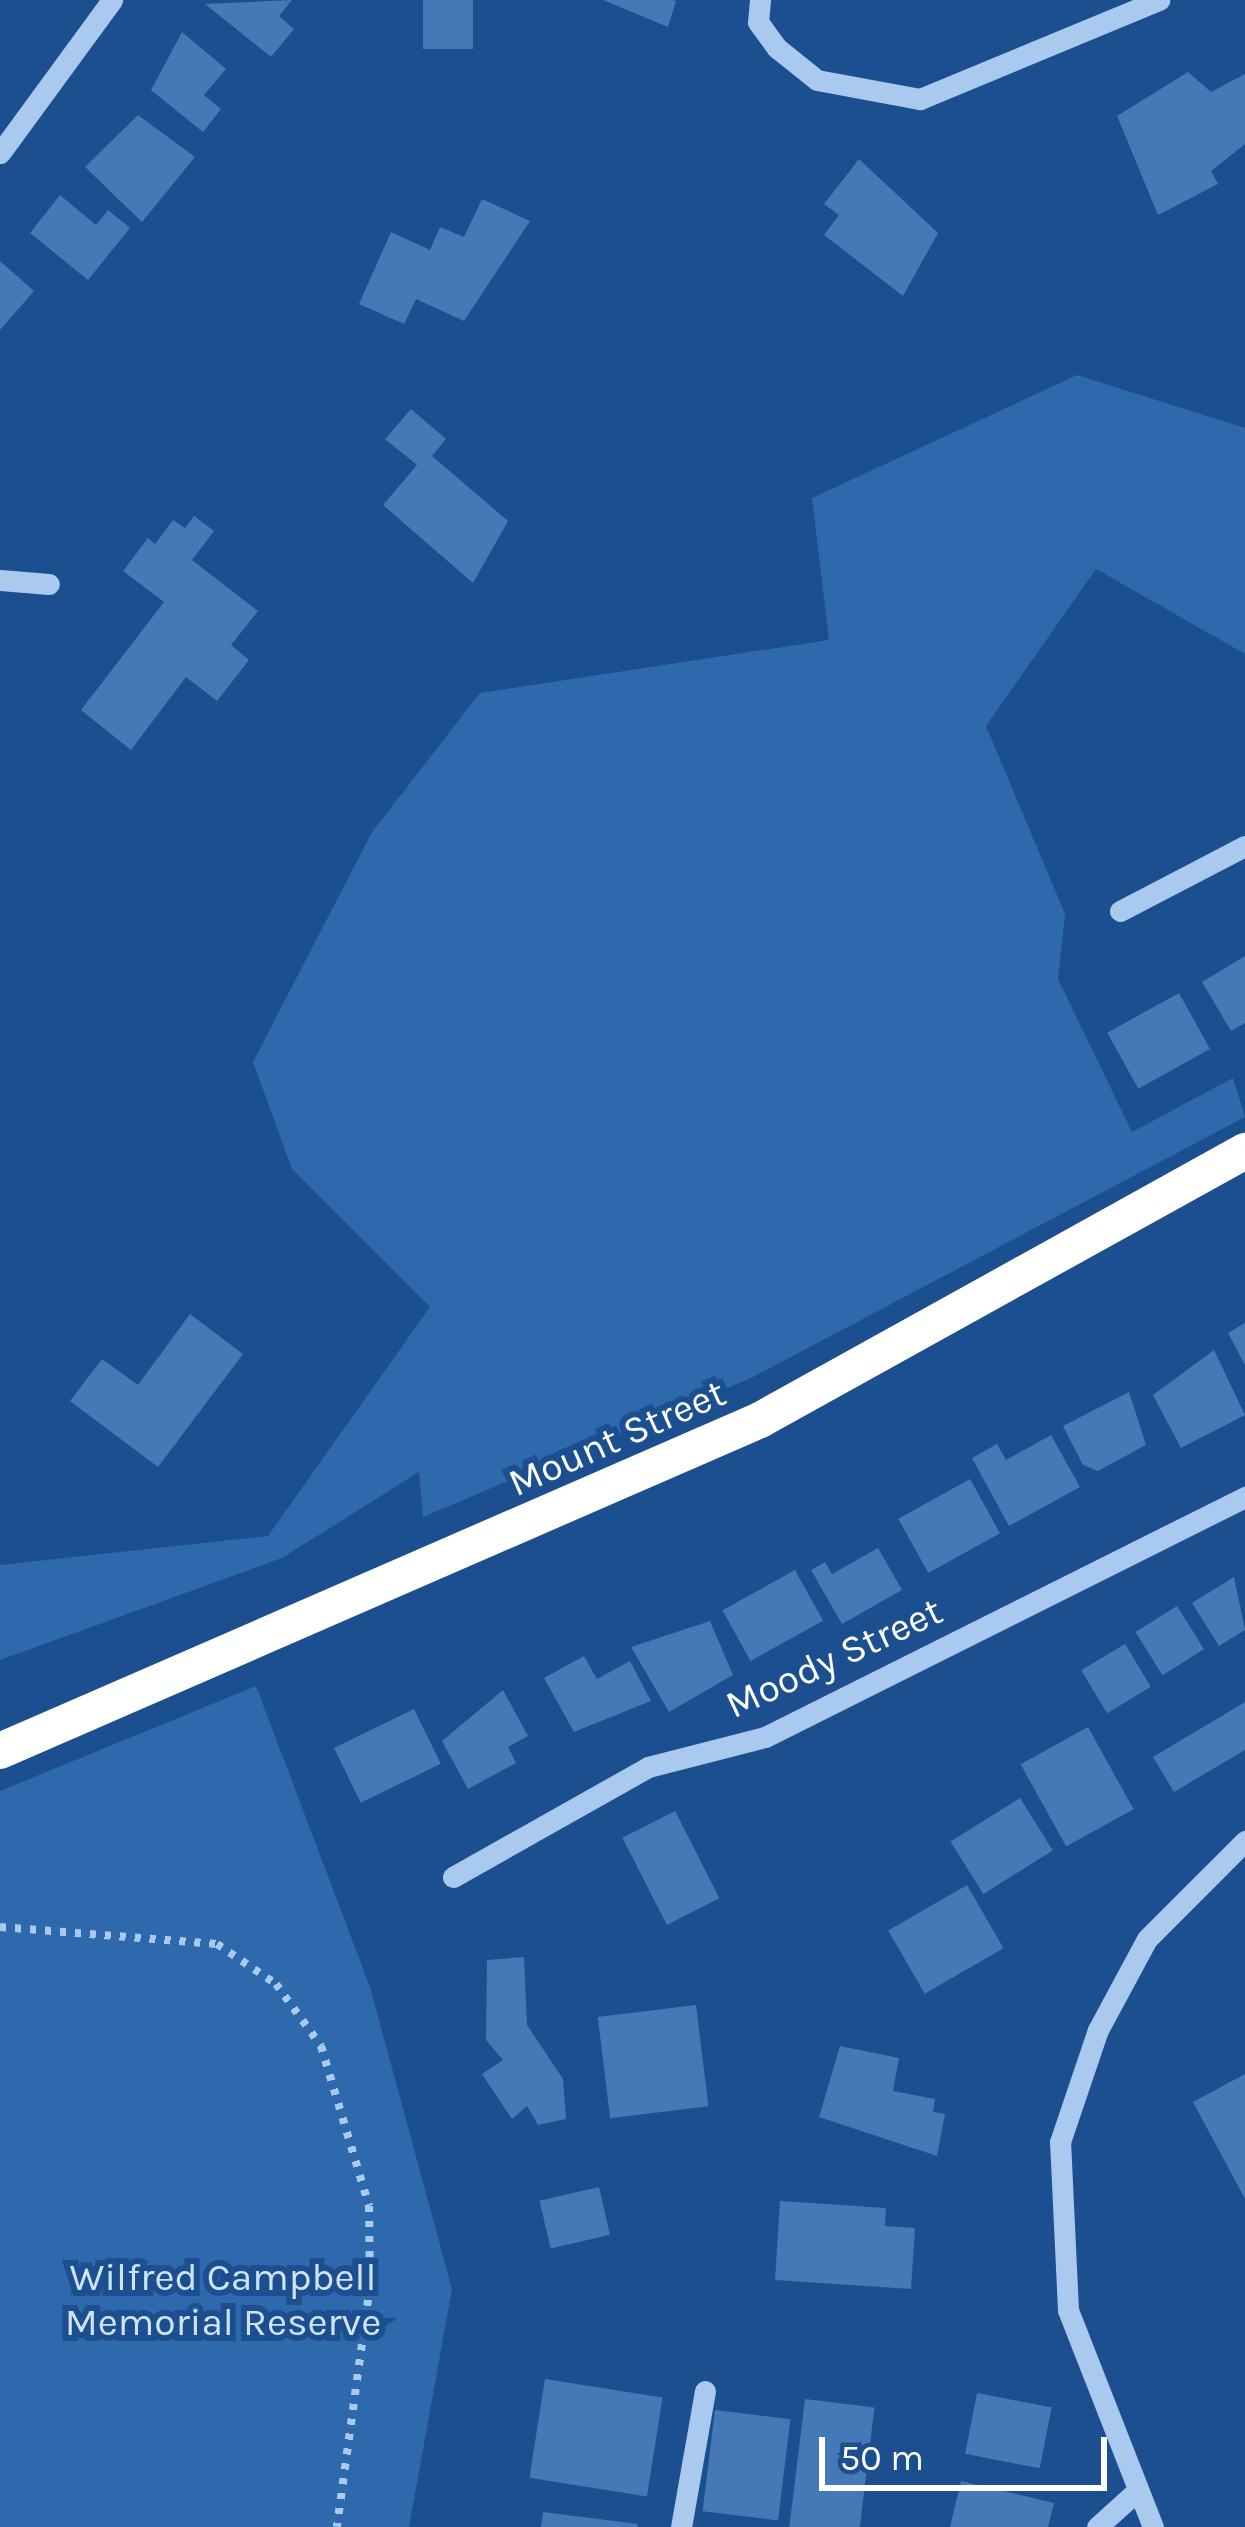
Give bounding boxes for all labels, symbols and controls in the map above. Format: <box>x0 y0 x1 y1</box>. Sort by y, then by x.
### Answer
street label: Mount Street <box>501 1369 733 1507</box>
street label: Moody Street <box>718 1588 950 1728</box>
park label: Wilfred Campbell Memorial Reserve <box>65 2255 381 2346</box>
scale bar <box>825 2413 1113 2487</box>
text: 50 m <box>840 2437 924 2479</box>

